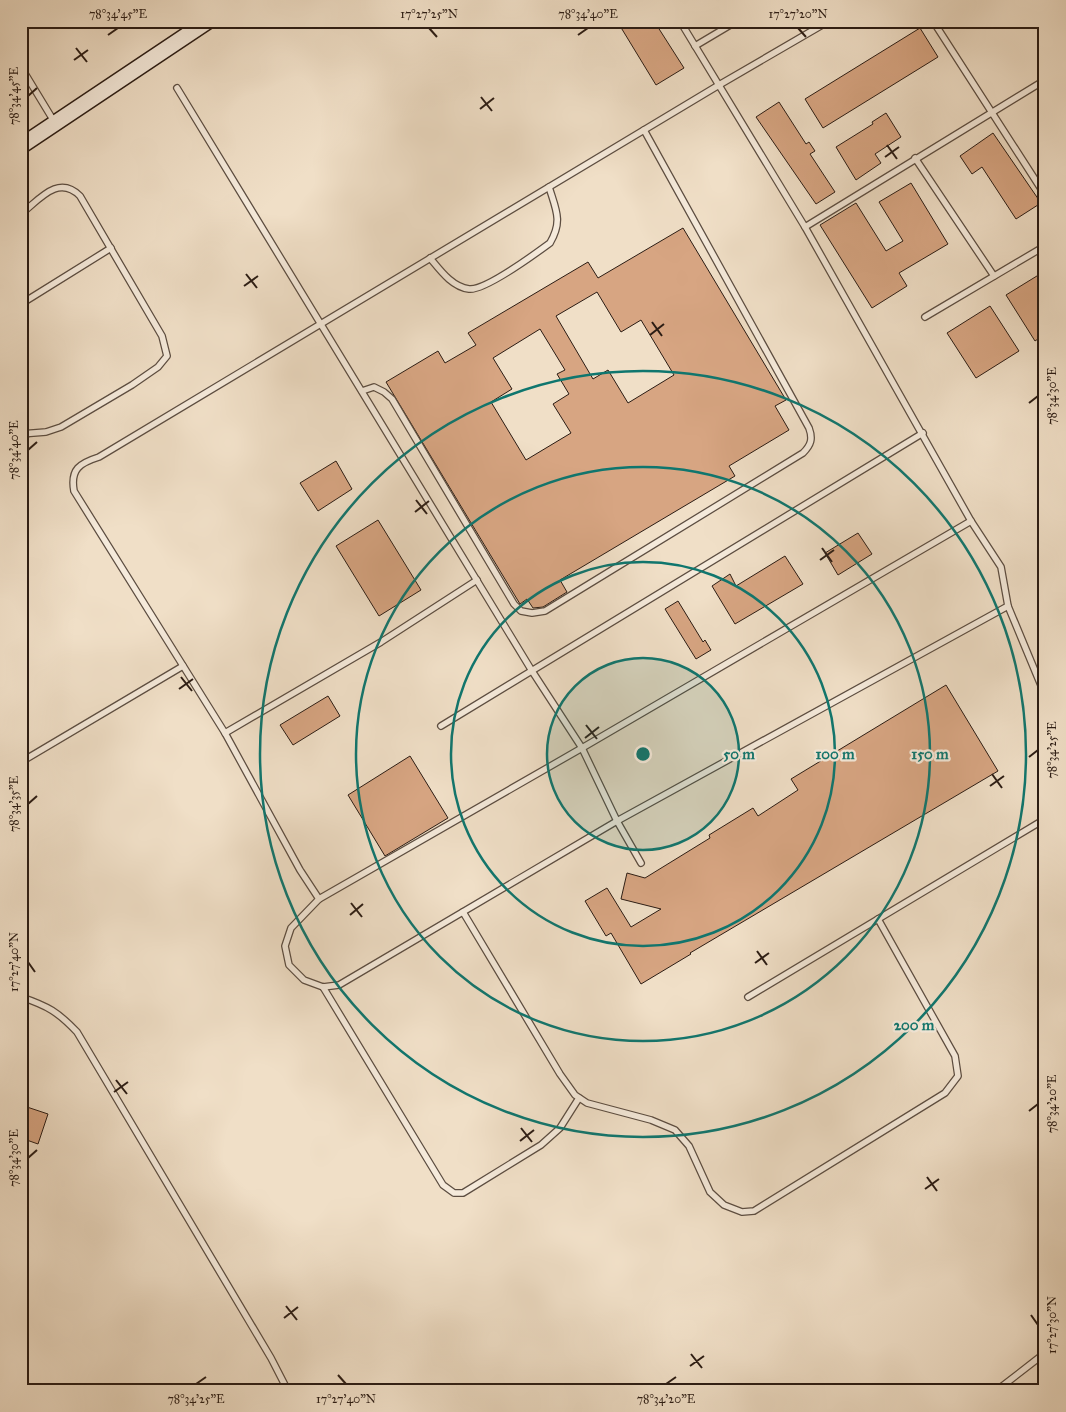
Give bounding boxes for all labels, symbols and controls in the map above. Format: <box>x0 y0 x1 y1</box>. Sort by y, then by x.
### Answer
text: 78°34'45"E <box>89 7 147 21</box>
text: 17°27'25"N <box>400 7 458 21</box>
text: 78°34'40"E <box>558 7 618 21</box>
text: 17°27'20"N <box>768 7 828 21</box>
text: 78°34'45"E <box>7 67 21 125</box>
text: 78°34'30"E <box>1045 367 1059 425</box>
text: 78°34'40"E <box>7 420 21 480</box>
text: 78°34'25"E <box>1045 721 1059 779</box>
centre of rings <box>634 745 652 763</box>
text: 50 m <box>723 745 755 763</box>
text: 100 m <box>815 745 855 763</box>
text: 150 m <box>911 745 949 763</box>
text: 78°34'35"E <box>7 776 21 832</box>
text: 17°27'40"N <box>7 932 21 992</box>
text: 200 m <box>894 1016 935 1034</box>
text: 78°34'20"E <box>1045 1074 1059 1133</box>
text: 78°34'30"E <box>7 1129 21 1187</box>
text: 17°27'30"N <box>1045 1296 1059 1354</box>
text: 78°34'25"E <box>167 1392 225 1406</box>
text: 17°27'40"N <box>316 1392 376 1406</box>
text: 78°34'20"E <box>637 1392 696 1406</box>

